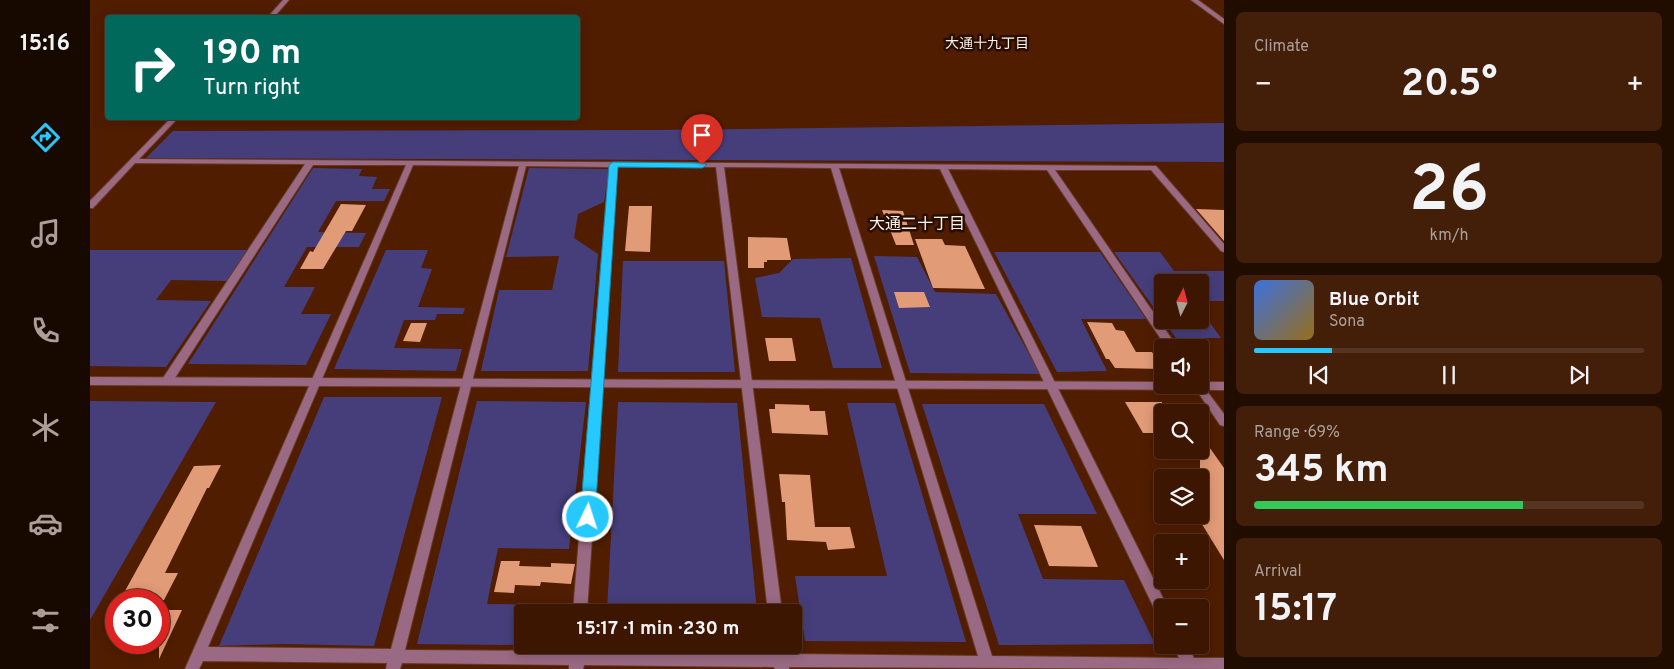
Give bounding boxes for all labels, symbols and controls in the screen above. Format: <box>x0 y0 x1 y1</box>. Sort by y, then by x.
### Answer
text: 15:16 <box>20 31 70 58</box>
text: 190 m <box>203 32 301 76</box>
icon: right <box>120 35 185 100</box>
district label: 大通十九丁目 <box>945 36 1029 53</box>
text: Climate <box>1254 37 1309 57</box>
text: 20.5° <box>1401 61 1497 110</box>
text: − <box>1254 68 1272 104</box>
text: + <box>1626 68 1644 104</box>
text: Turn right <box>203 75 300 102</box>
pin <box>681 114 723 165</box>
icon: directions <box>28 120 63 155</box>
icon: arrive <box>688 121 716 149</box>
text: 26 <box>1409 152 1489 234</box>
district label: 大通二十丁目 <box>869 215 965 235</box>
icon: music <box>28 216 63 251</box>
text: km/h <box>1430 226 1468 246</box>
north arrow <box>1154 274 1209 329</box>
map controls <box>1154 274 1209 654</box>
text: Blue Orbit <box>1329 288 1419 312</box>
text: Sona <box>1329 312 1365 332</box>
icon: phone <box>28 313 63 348</box>
button: sound <box>1154 339 1209 394</box>
icon: previous <box>1305 361 1333 389</box>
icon: pause <box>1435 361 1463 389</box>
icon: next <box>1565 361 1593 389</box>
button: search <box>1154 404 1209 459</box>
icon: climate <box>28 410 63 445</box>
text: Range · 69% <box>1254 423 1340 443</box>
text: 345 km <box>1254 447 1389 496</box>
button: layers <box>1154 469 1209 524</box>
position arrow <box>561 490 613 542</box>
icon: car <box>28 506 63 541</box>
button: + <box>1154 534 1209 589</box>
text: Arrival <box>1254 562 1302 582</box>
text: 15:17 <box>1254 586 1337 635</box>
speed limit sign: 30 <box>105 589 170 654</box>
button: − <box>1154 599 1209 654</box>
icon: filters <box>28 603 63 638</box>
text: 15:17 · 1 min · 230 m <box>577 617 739 641</box>

